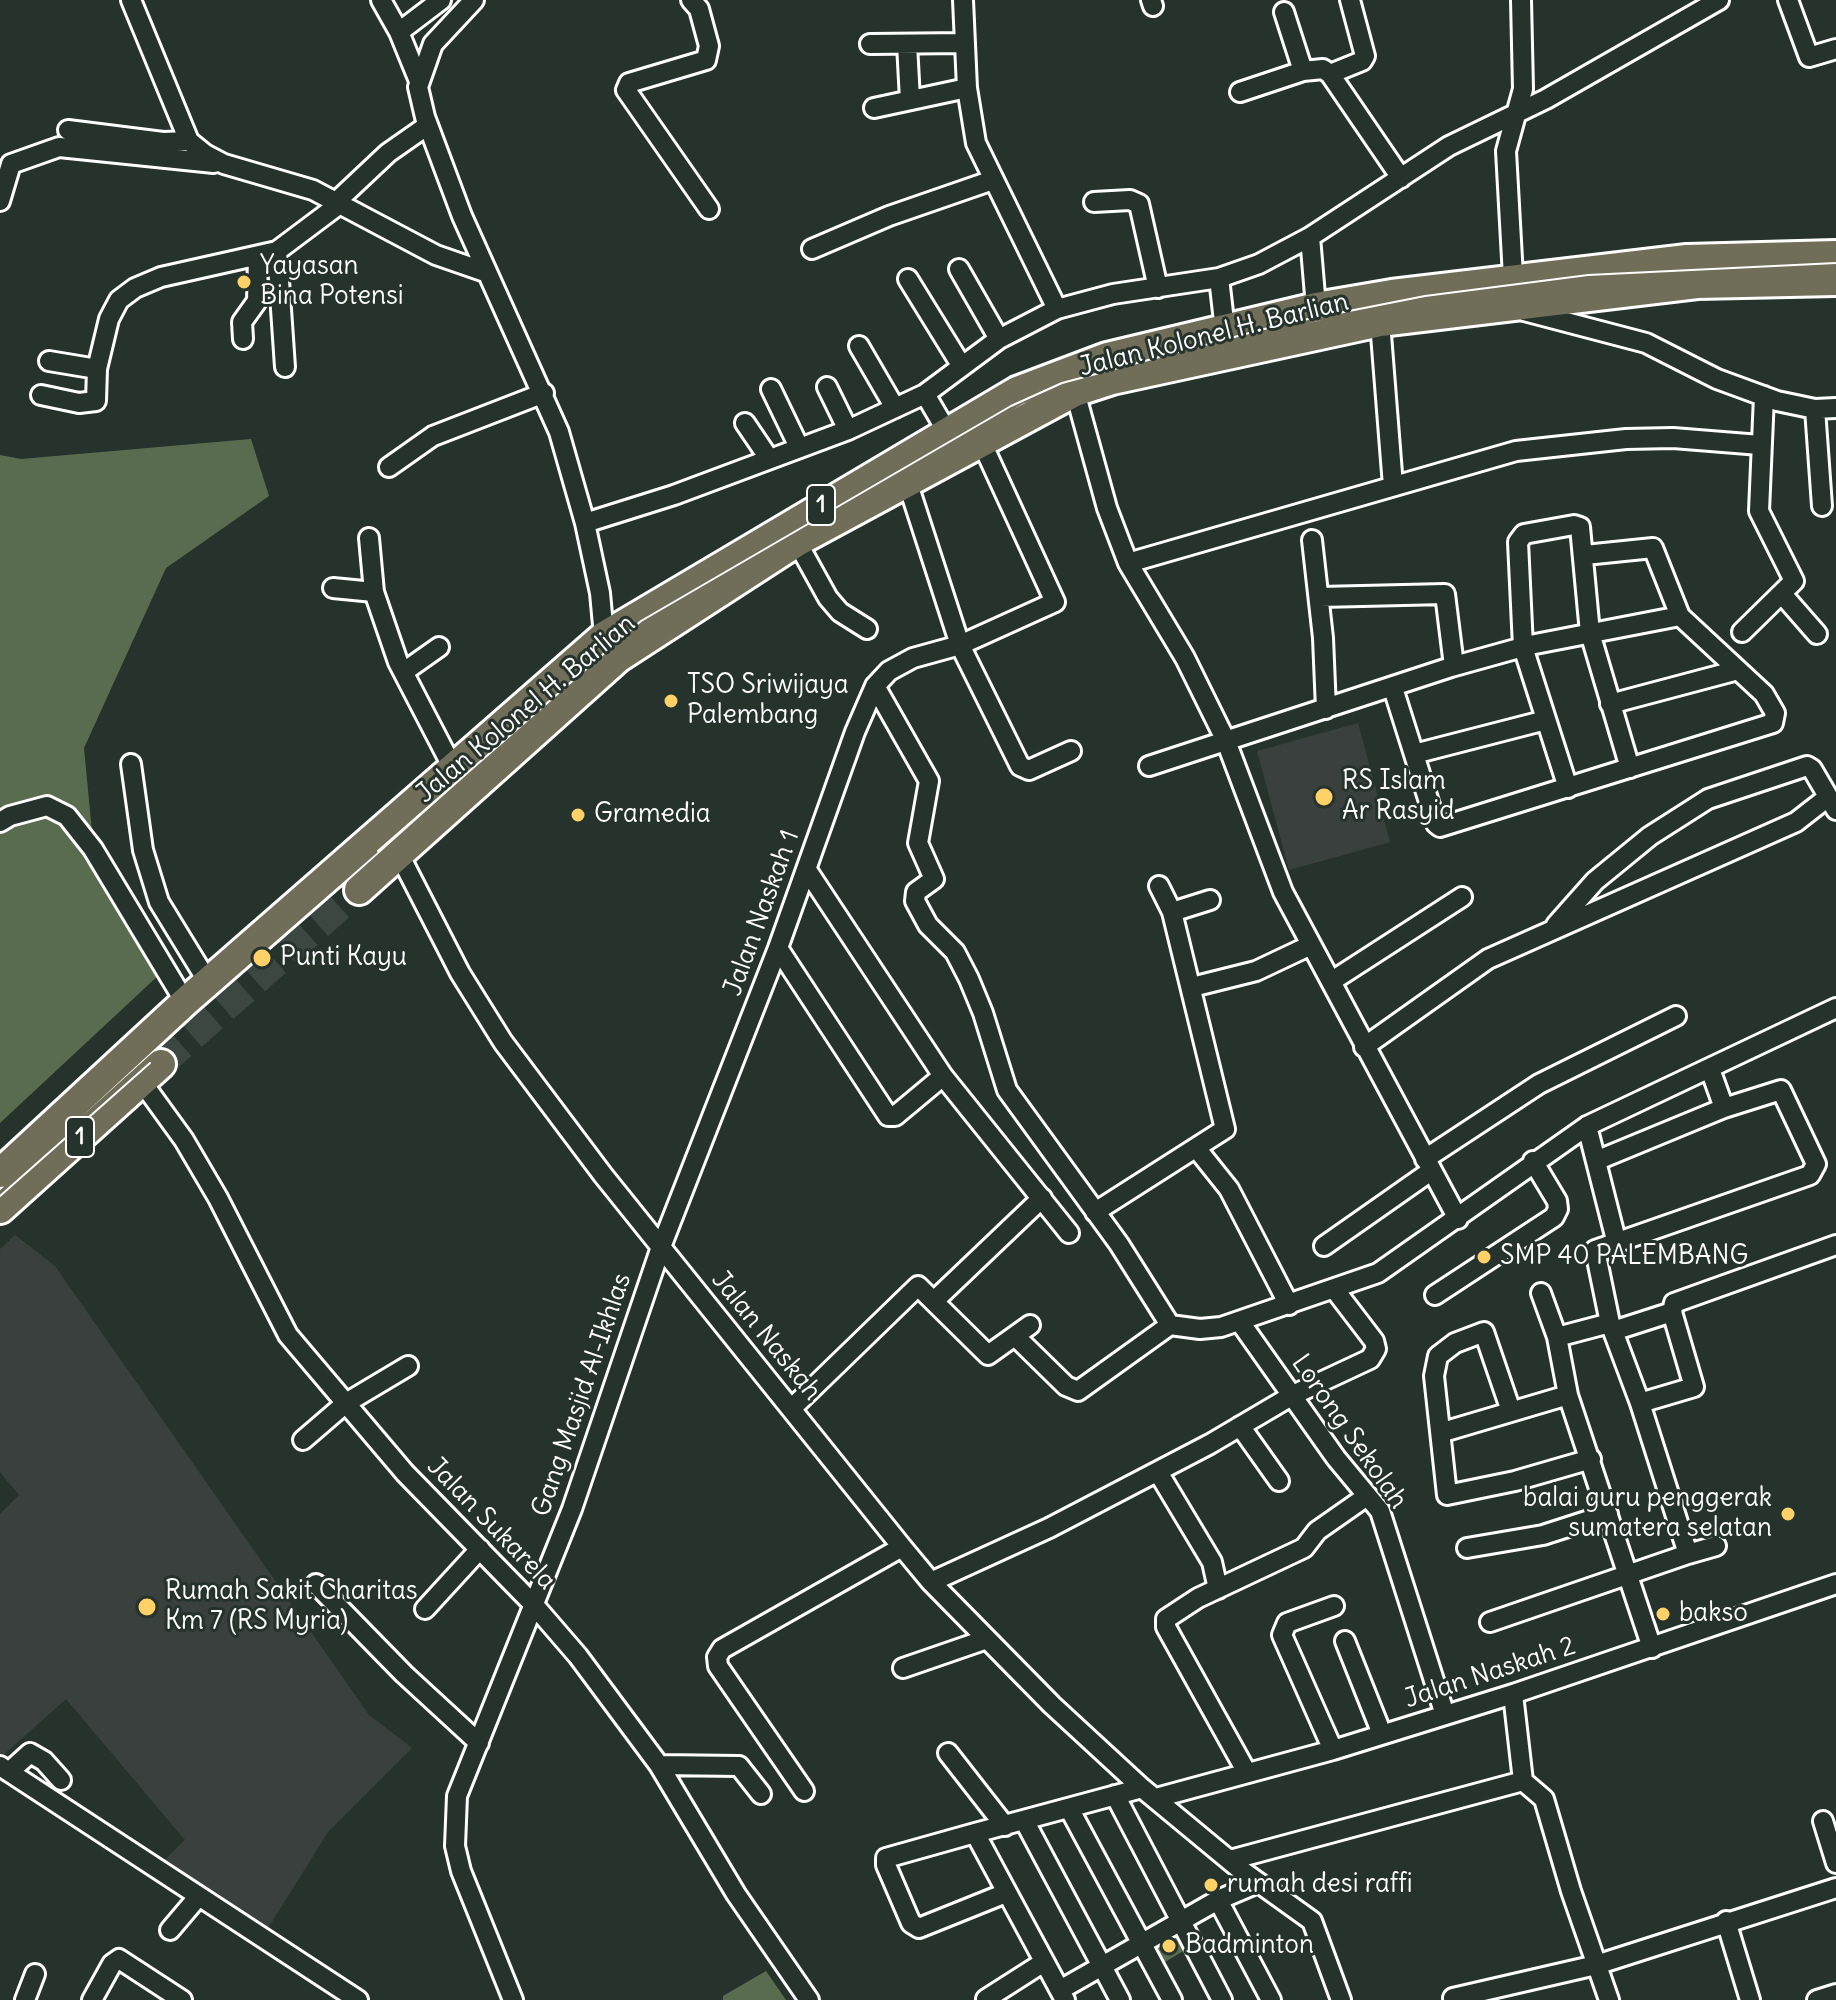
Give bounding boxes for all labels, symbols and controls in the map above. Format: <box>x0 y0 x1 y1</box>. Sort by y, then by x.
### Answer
place label: Yayasan Bina Potensi <box>260 251 404 312</box>
marker: Yayasan Bina Potensi <box>235 273 253 291</box>
street label: Jalan Kolonel H. Barlian <box>1076 286 1352 384</box>
road number: 1 <box>807 485 835 525</box>
street label: Jalan Kolonel H. Barlian <box>410 608 642 810</box>
place label: TSO Sriwijaya Palembang <box>687 670 849 732</box>
marker: TSO Sriwijaya Palembang <box>662 692 680 710</box>
place label: RS Islam Ar Rasyid <box>1342 766 1454 828</box>
marker: RS Islam Ar Rasyid <box>1313 786 1335 808</box>
place label: Gramedia <box>594 799 711 831</box>
marker: Gramedia <box>569 806 587 824</box>
street label: Jalan Naskah 1 <box>718 826 806 1000</box>
place label: Punti Kayu <box>280 942 407 974</box>
marker: Punti Kayu <box>251 947 273 969</box>
road number: 1 <box>66 1117 94 1157</box>
place label: SMP 40 PALEMBANG <box>1500 1241 1748 1273</box>
marker: SMP 40 PALEMBANG <box>1475 1248 1493 1266</box>
street label: Jalan Naskah <box>704 1265 828 1407</box>
street label: Gang Masjid Al-Ikhlas <box>526 1269 638 1521</box>
street label: Lorong Sekolah <box>1284 1349 1414 1515</box>
street label: Jalan Sukarela <box>420 1451 562 1597</box>
place label: balai guru penggerak sumatera selatan <box>1523 1483 1772 1544</box>
marker: balai guru penggerak sumatera selatan <box>1779 1505 1797 1523</box>
place label: Rumah Sakit Charitas Km 7 (RS Myria) <box>165 1576 418 1638</box>
marker: Rumah Sakit Charitas Km 7 (RS Myria) <box>136 1596 158 1618</box>
place label: bakso <box>1679 1598 1748 1630</box>
marker: bakso <box>1654 1605 1672 1623</box>
street label: Jalan Naskah 2 <box>1401 1631 1579 1715</box>
place label: rumah desi raffi <box>1227 1869 1413 1901</box>
marker: rumah desi raffi <box>1202 1876 1220 1894</box>
place label: Badminton <box>1185 1930 1314 1962</box>
marker: Badminton <box>1160 1937 1178 1955</box>

